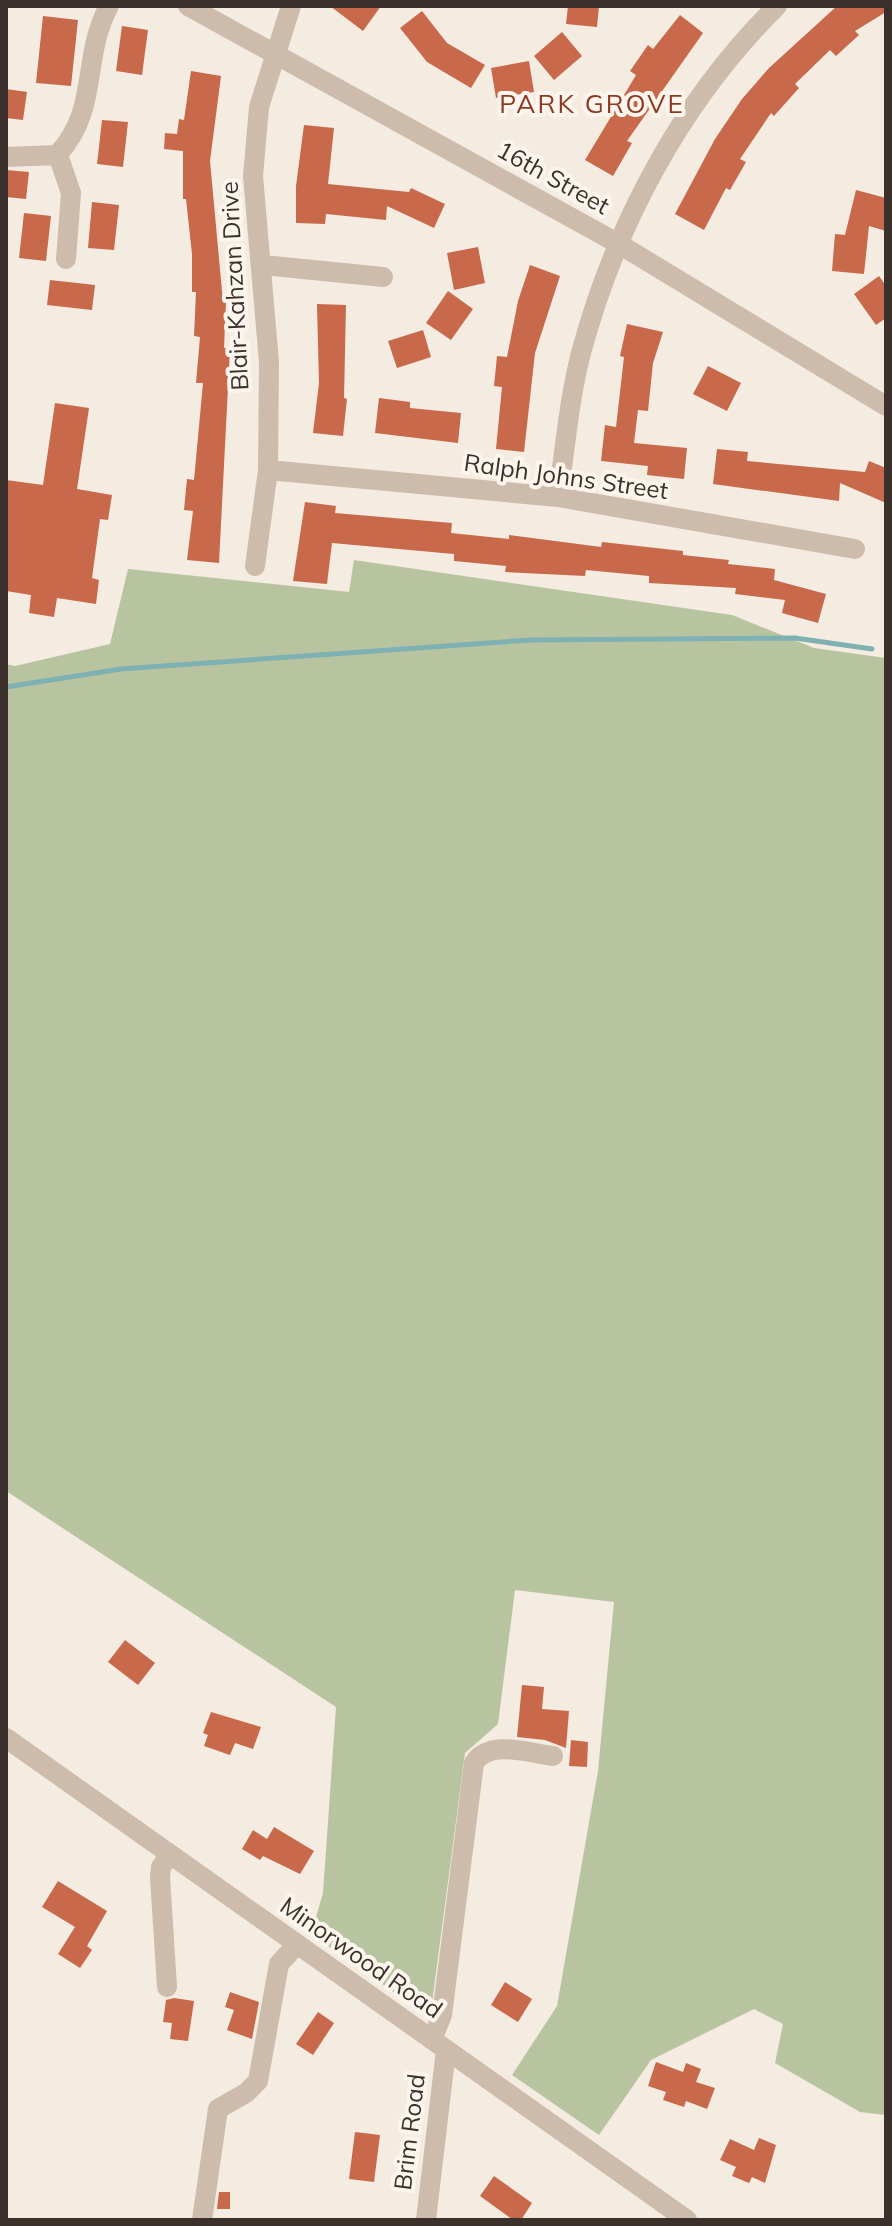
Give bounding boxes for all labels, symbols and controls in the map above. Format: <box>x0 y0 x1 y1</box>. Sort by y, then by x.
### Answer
district label: PARK GROVE <box>499 87 685 120</box>
street label: 16th Street <box>492 134 615 220</box>
street label: Blair-Kahzan Drive <box>214 181 254 391</box>
street label: Ralph Johns Street <box>462 447 670 505</box>
street label: Minorwood Road <box>275 1890 448 2024</box>
street label: Brim Road <box>387 2072 431 2192</box>

